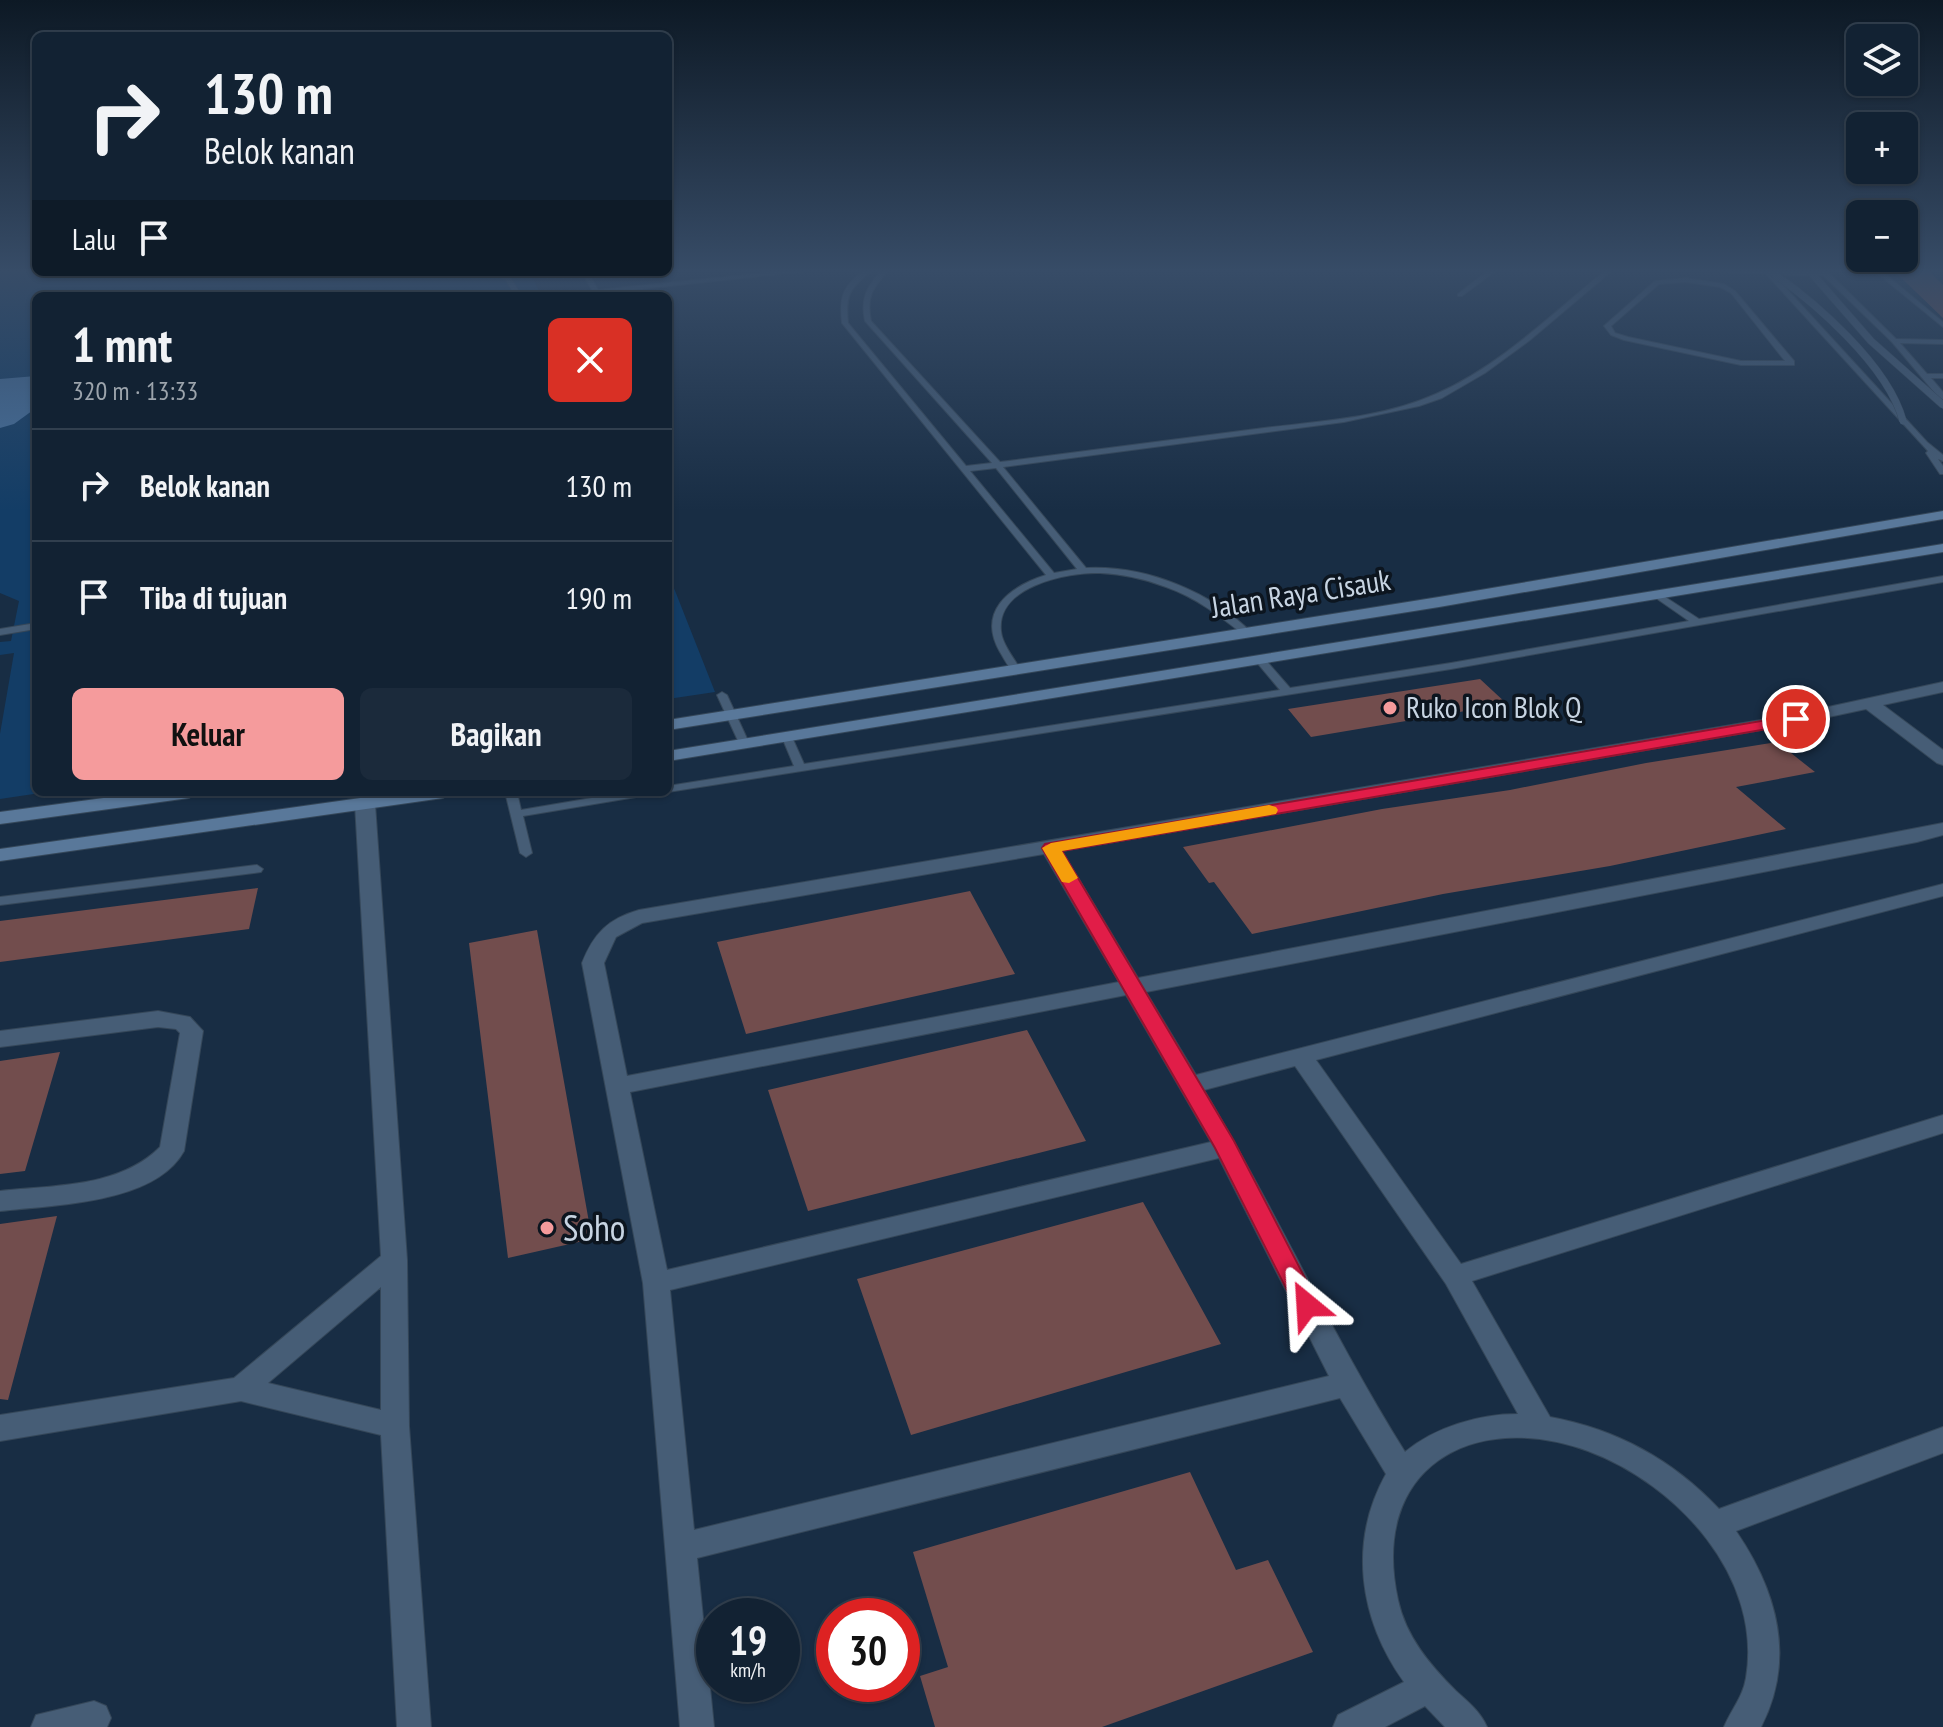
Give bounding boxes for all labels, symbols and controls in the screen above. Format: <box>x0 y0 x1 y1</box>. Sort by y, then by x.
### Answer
map controls <box>1846 24 1918 272</box>
button: layers <box>1846 24 1918 96</box>
text: 130 m <box>204 57 333 129</box>
icon: right <box>72 64 176 168</box>
button: + <box>1846 112 1918 184</box>
text: Belok kanan <box>204 127 355 174</box>
button: − <box>1846 200 1918 272</box>
icon: arrive <box>132 216 176 260</box>
text: Lalu <box>72 219 116 258</box>
text: 1 mnt <box>72 313 172 375</box>
button: close <box>548 318 632 402</box>
text: 320 m · 13:33 <box>72 374 198 407</box>
icon: right <box>72 463 116 507</box>
text: Belok kanan <box>140 466 270 505</box>
text: 130 m <box>566 466 632 505</box>
street label: Jalan Raya Cisauk <box>1207 559 1393 626</box>
icon: arrive <box>72 575 116 619</box>
text: Tiba di tujuan <box>140 578 287 617</box>
text: 190 m <box>566 578 632 617</box>
pin <box>1762 685 1830 753</box>
place label: Ruko Icon Blok Q <box>1406 687 1582 726</box>
button: Keluar <box>72 688 344 780</box>
button: Bagikan <box>360 688 632 780</box>
icon: arrive <box>1774 697 1818 741</box>
marker: Ruko Icon Blok Q <box>1381 699 1399 717</box>
place label: Soho <box>563 1204 625 1251</box>
marker: Soho <box>538 1219 556 1237</box>
position arrow <box>1265 1263 1349 1347</box>
speed limit sign: 30 <box>816 1598 920 1702</box>
text: 19 <box>729 1614 767 1666</box>
text: km/h <box>730 1657 766 1683</box>

